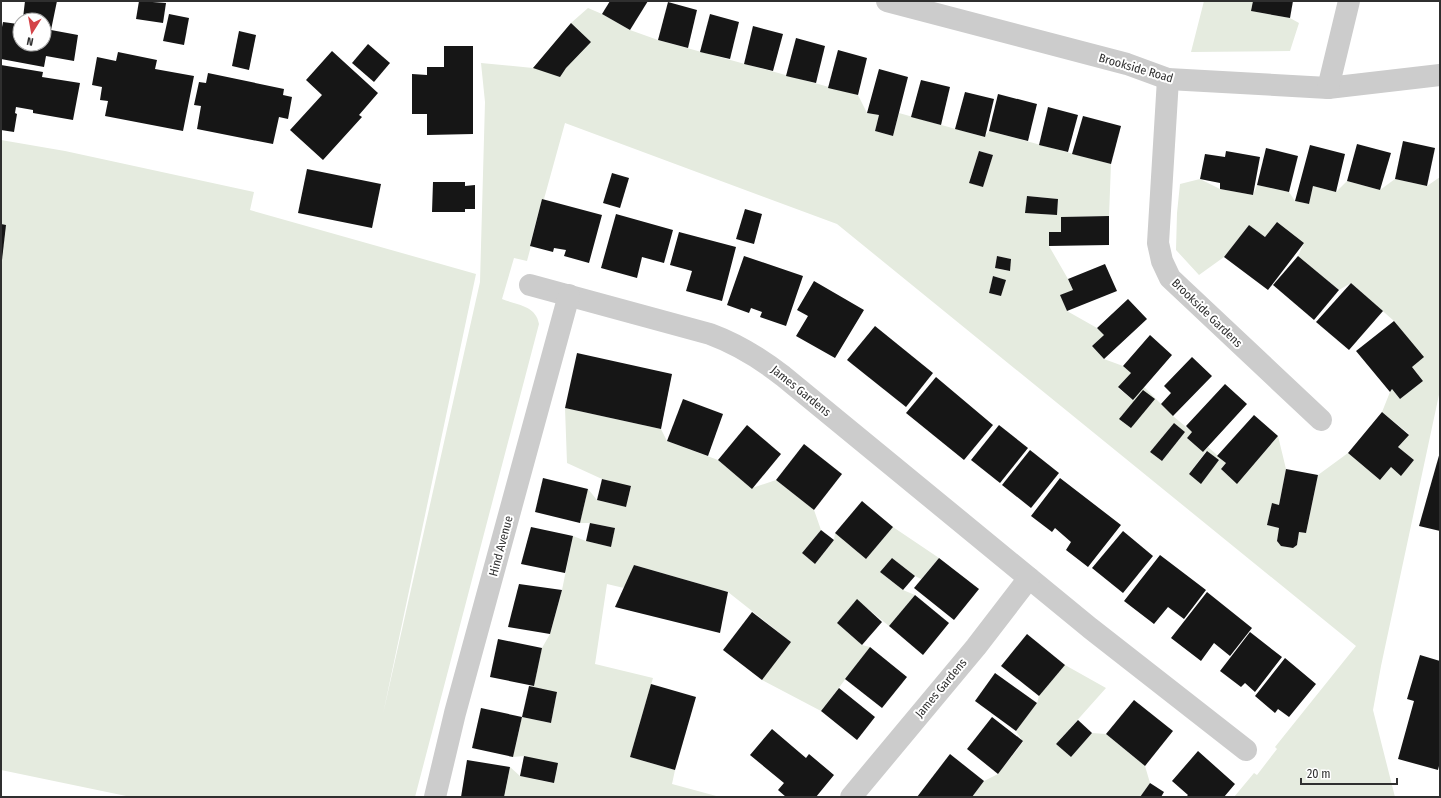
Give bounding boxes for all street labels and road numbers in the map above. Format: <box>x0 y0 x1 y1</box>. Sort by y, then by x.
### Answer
street label: Brookside Road <box>1097 51 1175 85</box>
street label: Brookside Gardens <box>1169 276 1245 350</box>
street label: James Gardens <box>768 363 834 419</box>
street label: Hind Avenue <box>486 514 516 578</box>
street label: James Gardens <box>912 656 970 720</box>

